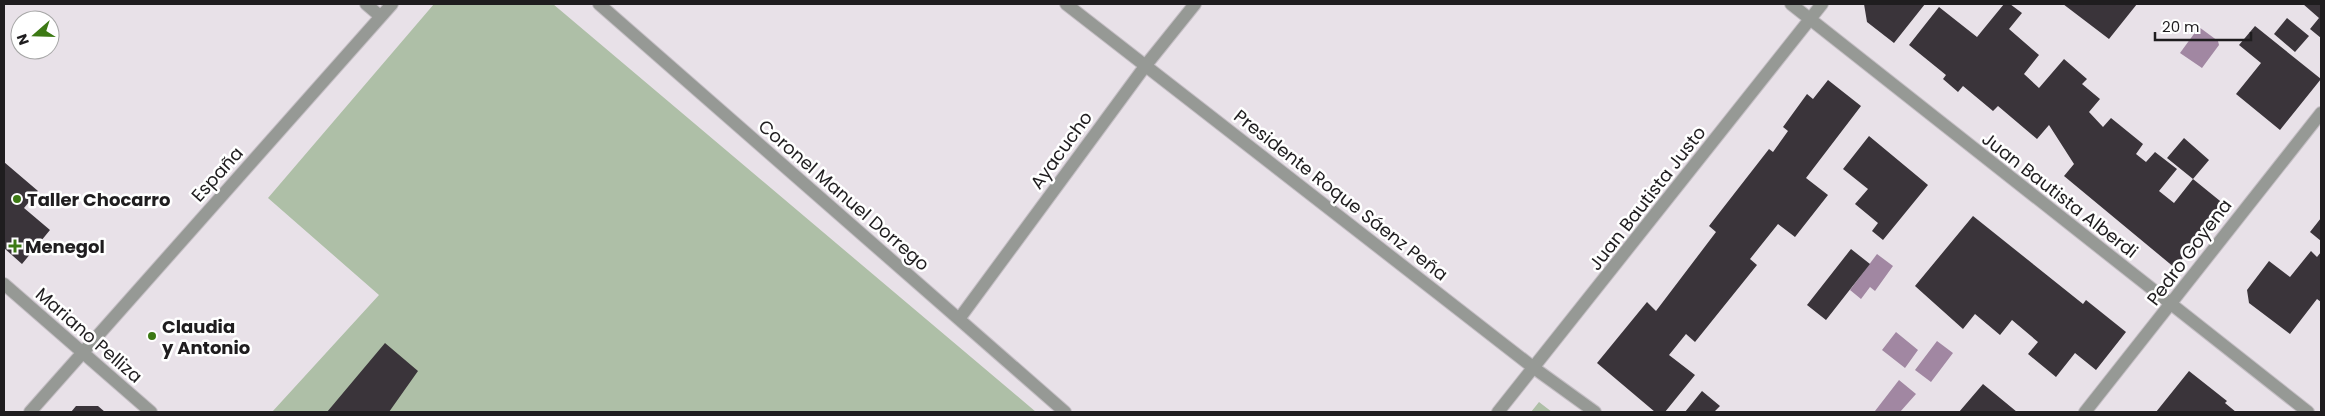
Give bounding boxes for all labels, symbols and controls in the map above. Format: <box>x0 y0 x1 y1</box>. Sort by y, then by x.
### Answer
north arrow <box>10 10 60 60</box>
scale bar <box>2155 10 2251 42</box>
text: 20 m <box>2162 16 2200 37</box>
text: N <box>12 31 34 48</box>
street label: Presidente Roque Sáenz Peña <box>1229 103 1453 287</box>
street label: Ayacucho <box>1024 106 1098 194</box>
street label: Coronel Manuel Dorrego <box>753 114 935 276</box>
street label: Juan Bautista Justo <box>1583 121 1711 275</box>
street label: Juan Bautista Alberdi <box>1977 126 2143 264</box>
street label: España <box>185 141 249 207</box>
place label: Taller Chocarro <box>27 187 170 212</box>
marker: Taller Chocarro <box>11 193 23 205</box>
street label: Pedro Goyena <box>2141 194 2237 310</box>
place label: Menegol <box>25 234 105 259</box>
marker: Menegol <box>9 240 21 252</box>
street label: Mariano Pelliza <box>30 282 148 388</box>
place label: Claudia y Antonio <box>161 314 250 360</box>
marker: Claudia y Antonio <box>146 330 158 342</box>

